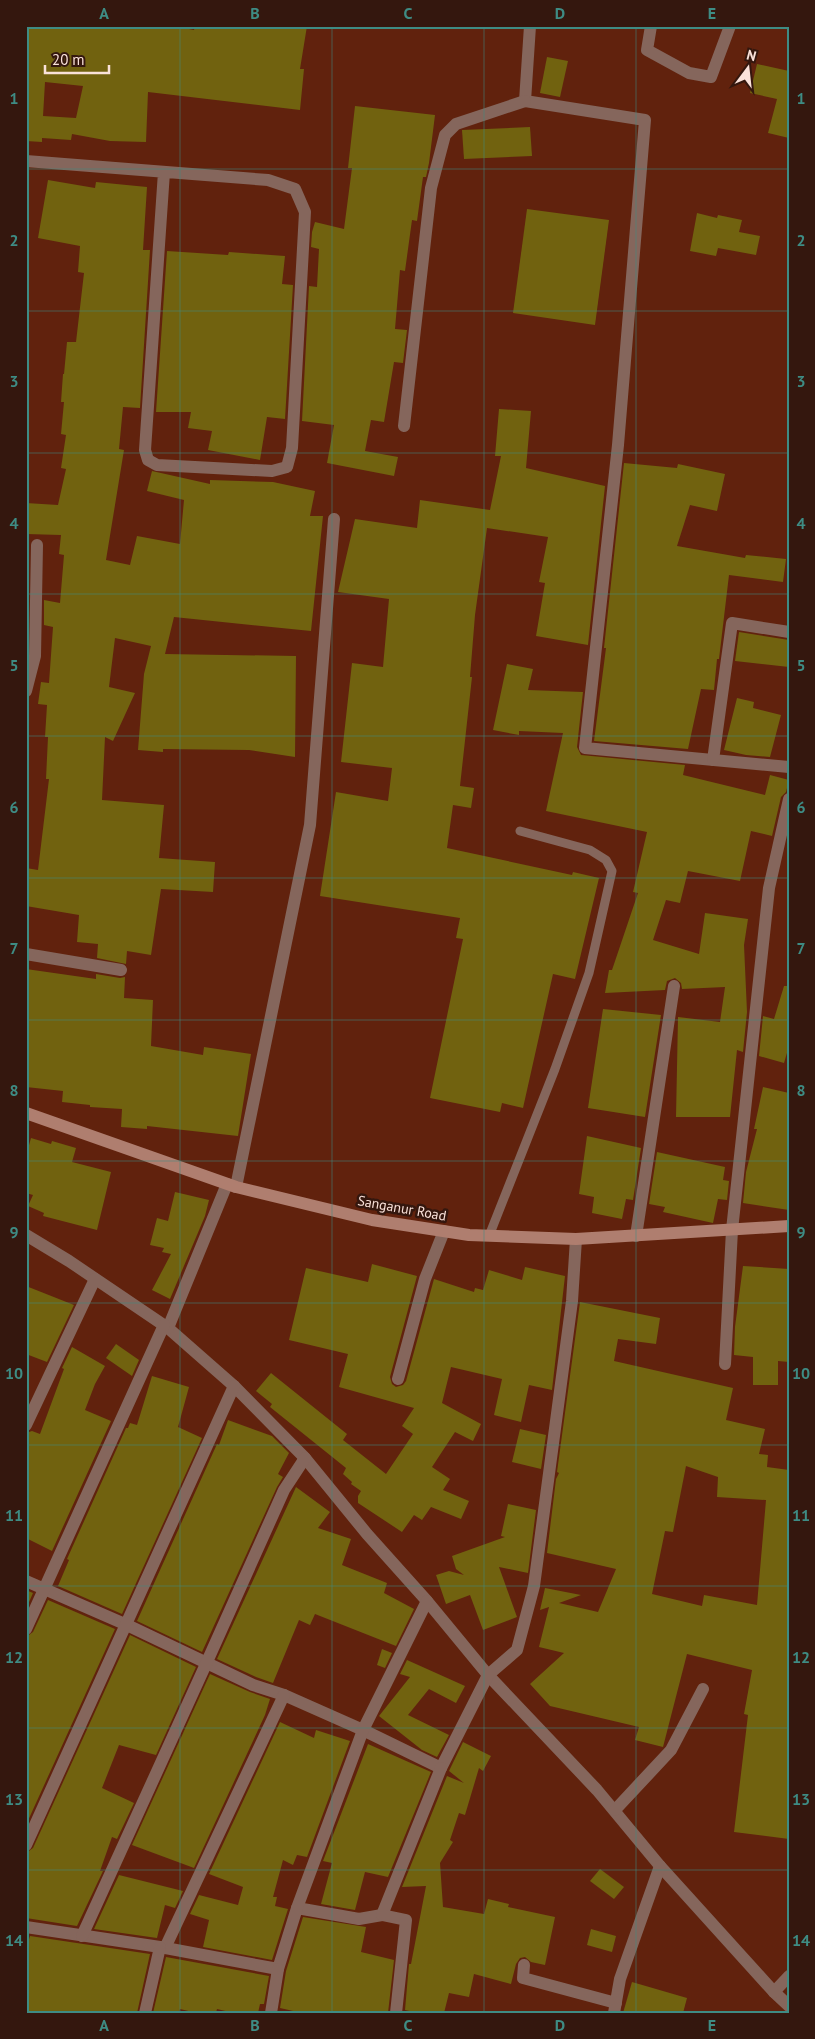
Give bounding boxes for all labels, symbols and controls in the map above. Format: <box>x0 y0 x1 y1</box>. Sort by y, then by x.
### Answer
text: A <box>99 3 109 23</box>
text: B <box>250 3 260 23</box>
text: C <box>404 3 413 23</box>
text: D <box>555 3 565 23</box>
text: E <box>708 3 716 23</box>
scale bar <box>45 42 109 74</box>
north arrow <box>722 42 772 92</box>
text: N <box>745 46 758 65</box>
text: 20 m <box>52 50 85 69</box>
text: 1 <box>9 88 19 108</box>
text: 1 <box>796 88 806 108</box>
text: 2 <box>9 230 19 250</box>
text: 2 <box>796 230 806 250</box>
text: 3 <box>9 371 19 391</box>
text: 3 <box>796 371 806 391</box>
text: 4 <box>9 513 19 533</box>
text: 4 <box>796 513 806 533</box>
text: 5 <box>9 655 19 675</box>
text: 5 <box>796 655 806 675</box>
text: 6 <box>9 797 19 817</box>
text: 6 <box>796 797 806 817</box>
text: 7 <box>9 938 19 958</box>
text: 7 <box>796 938 806 958</box>
text: 8 <box>9 1080 19 1100</box>
text: 8 <box>796 1080 806 1100</box>
street label: Sanganur Road <box>356 1191 448 1225</box>
text: 9 <box>9 1222 19 1242</box>
text: 9 <box>796 1222 806 1242</box>
text: 10 <box>5 1363 23 1383</box>
text: 10 <box>792 1363 810 1383</box>
text: 11 <box>5 1505 23 1525</box>
text: 11 <box>792 1505 810 1525</box>
text: 12 <box>5 1647 23 1667</box>
text: 12 <box>792 1647 810 1667</box>
text: 13 <box>5 1789 23 1809</box>
text: 13 <box>792 1789 810 1809</box>
text: 14 <box>5 1930 23 1950</box>
text: 14 <box>792 1930 810 1950</box>
text: A <box>99 2015 109 2035</box>
text: B <box>250 2015 260 2035</box>
text: C <box>404 2015 413 2035</box>
text: D <box>555 2015 565 2035</box>
text: E <box>708 2015 716 2035</box>

